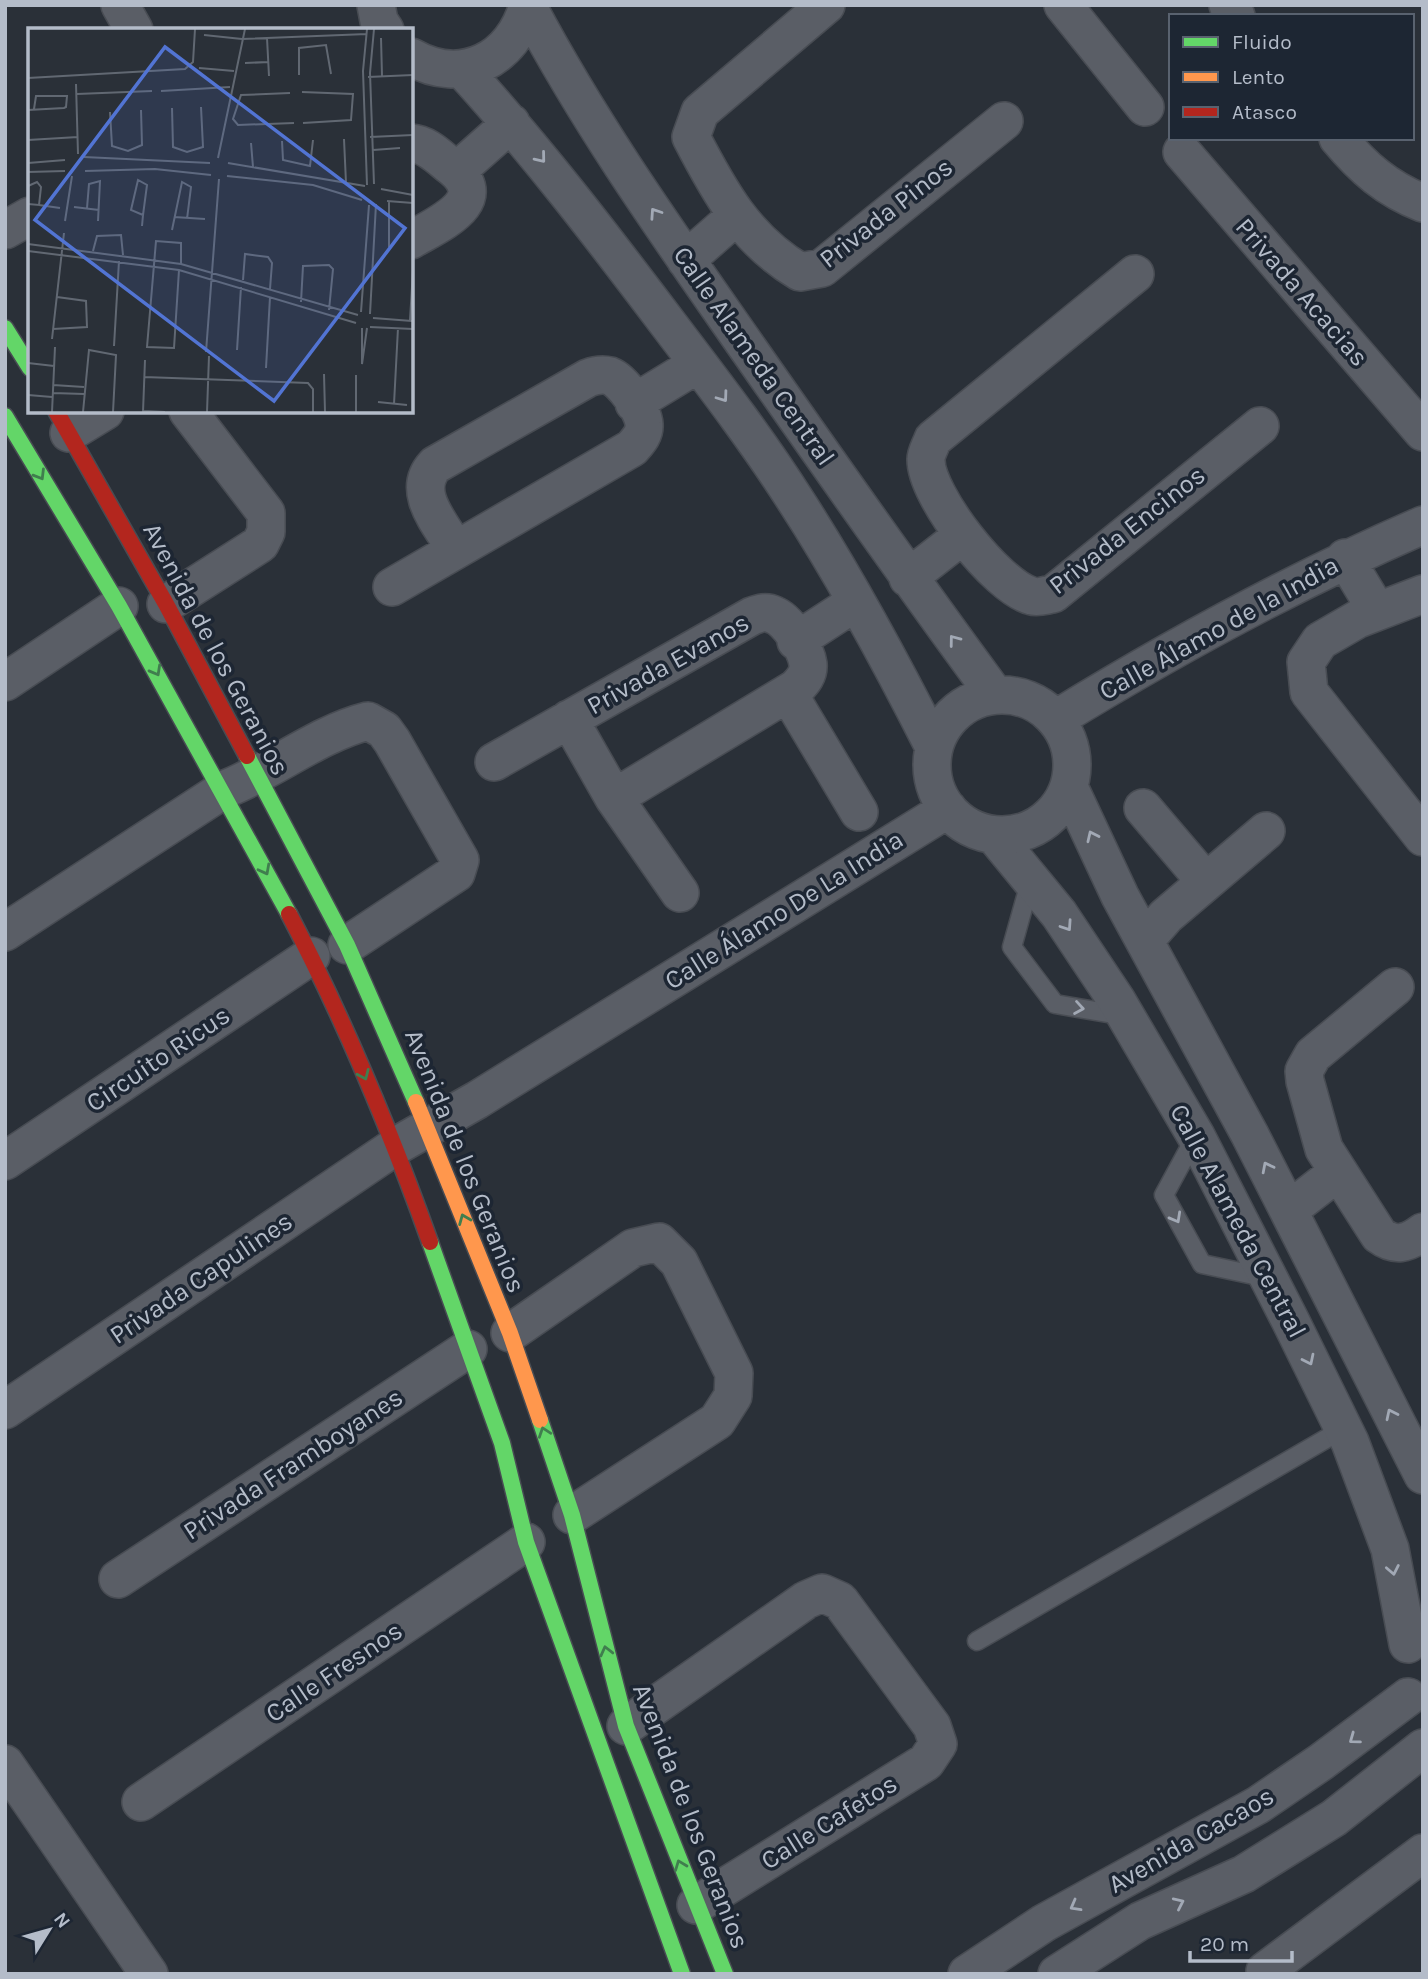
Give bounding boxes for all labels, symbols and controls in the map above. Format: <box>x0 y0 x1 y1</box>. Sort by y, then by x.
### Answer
legend <box>1169 14 1414 140</box>
inset map <box>28 28 413 413</box>
text: Fluido <box>1232 30 1292 54</box>
text: Lento <box>1232 65 1285 89</box>
text: Atasco <box>1232 100 1297 124</box>
one-way arrow <box>532 150 545 162</box>
street label: Privada Pinos <box>813 151 959 275</box>
one-way arrow <box>650 208 663 221</box>
street label: Privada Acacias <box>1229 211 1375 373</box>
street label: Calle Alameda Central <box>667 241 841 471</box>
one-way arrow <box>715 389 727 402</box>
street label: Privada Encinos <box>1043 459 1211 601</box>
one-way arrow <box>32 467 45 480</box>
street label: Avenida de los Geranios <box>136 517 296 781</box>
street label: Calle Álamo de la India <box>1093 548 1344 707</box>
street label: Privada Evanos <box>582 607 754 721</box>
one-way arrow <box>950 635 963 648</box>
one-way arrow <box>148 664 161 676</box>
street label: Calle Álamo De La India <box>659 823 909 996</box>
one-way arrow <box>1086 831 1100 843</box>
one-way arrow <box>257 863 271 875</box>
one-way arrow <box>1059 919 1072 932</box>
street label: Circuito Ricus <box>80 1000 236 1118</box>
one-way arrow <box>1073 1000 1085 1015</box>
street label: Avenida de los Geranios <box>398 1025 532 1297</box>
one-way arrow <box>356 1068 370 1080</box>
street label: Calle Alameda Central <box>1163 1099 1313 1343</box>
one-way arrow <box>1261 1162 1275 1174</box>
street label: Privada Capulines <box>104 1205 298 1351</box>
one-way arrow <box>1168 1210 1182 1223</box>
one-way arrow <box>458 1214 472 1226</box>
one-way arrow <box>1301 1353 1315 1365</box>
street label: Privada Framboyanes <box>178 1381 408 1547</box>
one-way arrow <box>1385 1409 1399 1421</box>
one-way arrow <box>538 1427 552 1439</box>
one-way arrow <box>1385 1564 1400 1576</box>
street label: Calle Fresnos <box>260 1615 408 1729</box>
one-way arrow <box>600 1645 614 1657</box>
street label: Avenida de los Geranios <box>626 1679 756 1953</box>
one-way arrow <box>1349 1730 1362 1743</box>
street label: Calle Cafetos <box>755 1768 903 1876</box>
street label: Avenida Cacaos <box>1103 1780 1279 1900</box>
one-way arrow <box>675 1860 689 1872</box>
north arrow <box>14 1895 84 1965</box>
one-way arrow <box>1172 1897 1185 1911</box>
one-way arrow <box>1070 1898 1082 1911</box>
text: N <box>49 1908 75 1932</box>
scale bar <box>1190 1920 1292 1964</box>
text: 20 m <box>1200 1932 1249 1956</box>

